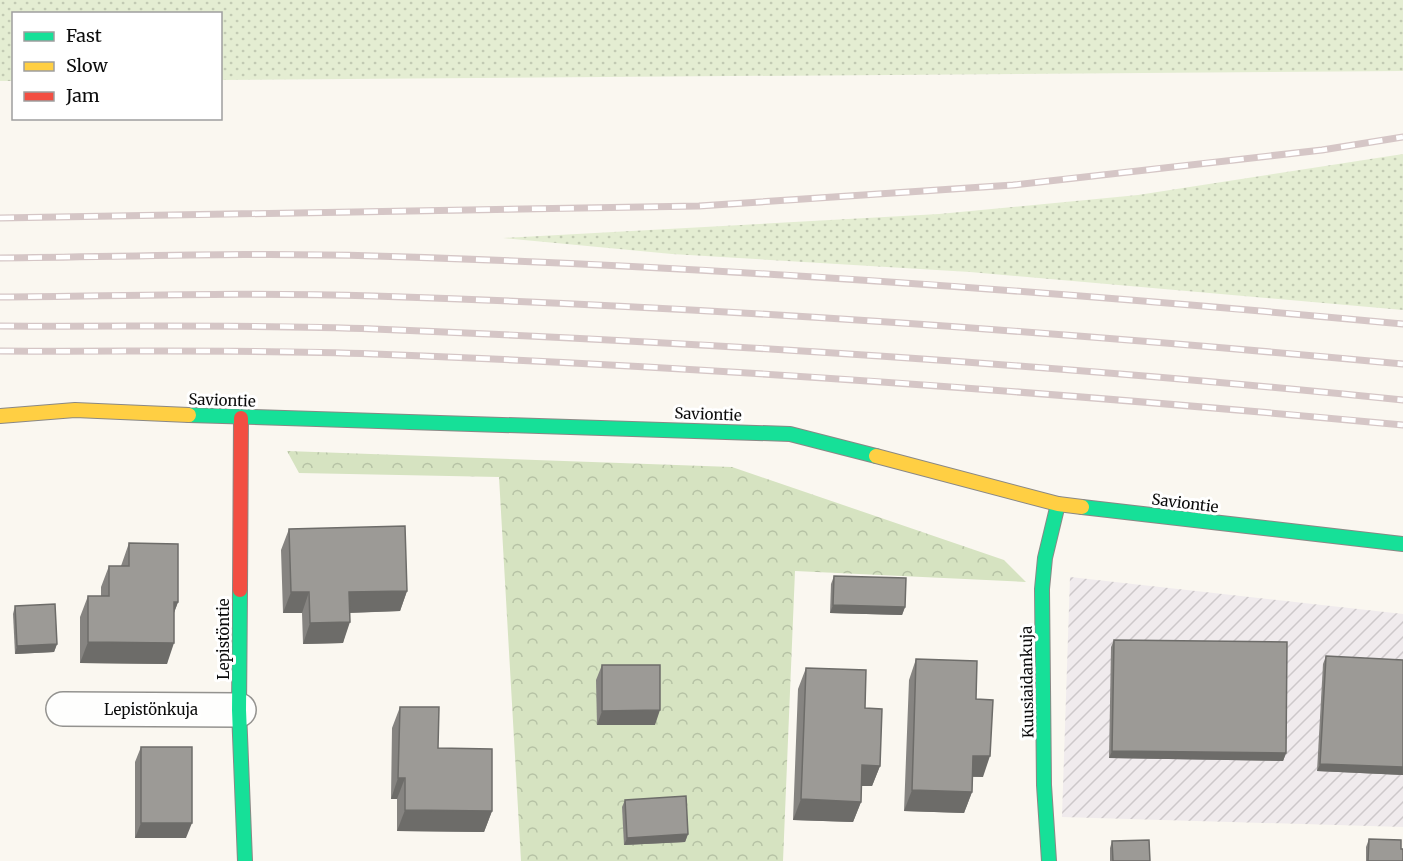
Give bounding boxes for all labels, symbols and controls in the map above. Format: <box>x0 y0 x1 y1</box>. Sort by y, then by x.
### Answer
legend <box>12 12 222 120</box>
text: Fast <box>66 24 102 47</box>
text: Slow <box>66 54 109 77</box>
text: Jam <box>65 84 100 107</box>
street label: Saviontie <box>188 389 256 411</box>
street label: Saviontie <box>674 403 742 425</box>
street label: Saviontie <box>1150 489 1220 517</box>
street label: Lepistöntie <box>214 598 233 680</box>
street label: Kuusiaidankuja <box>1017 626 1037 738</box>
street label: Lepistönkuja <box>104 700 198 719</box>

